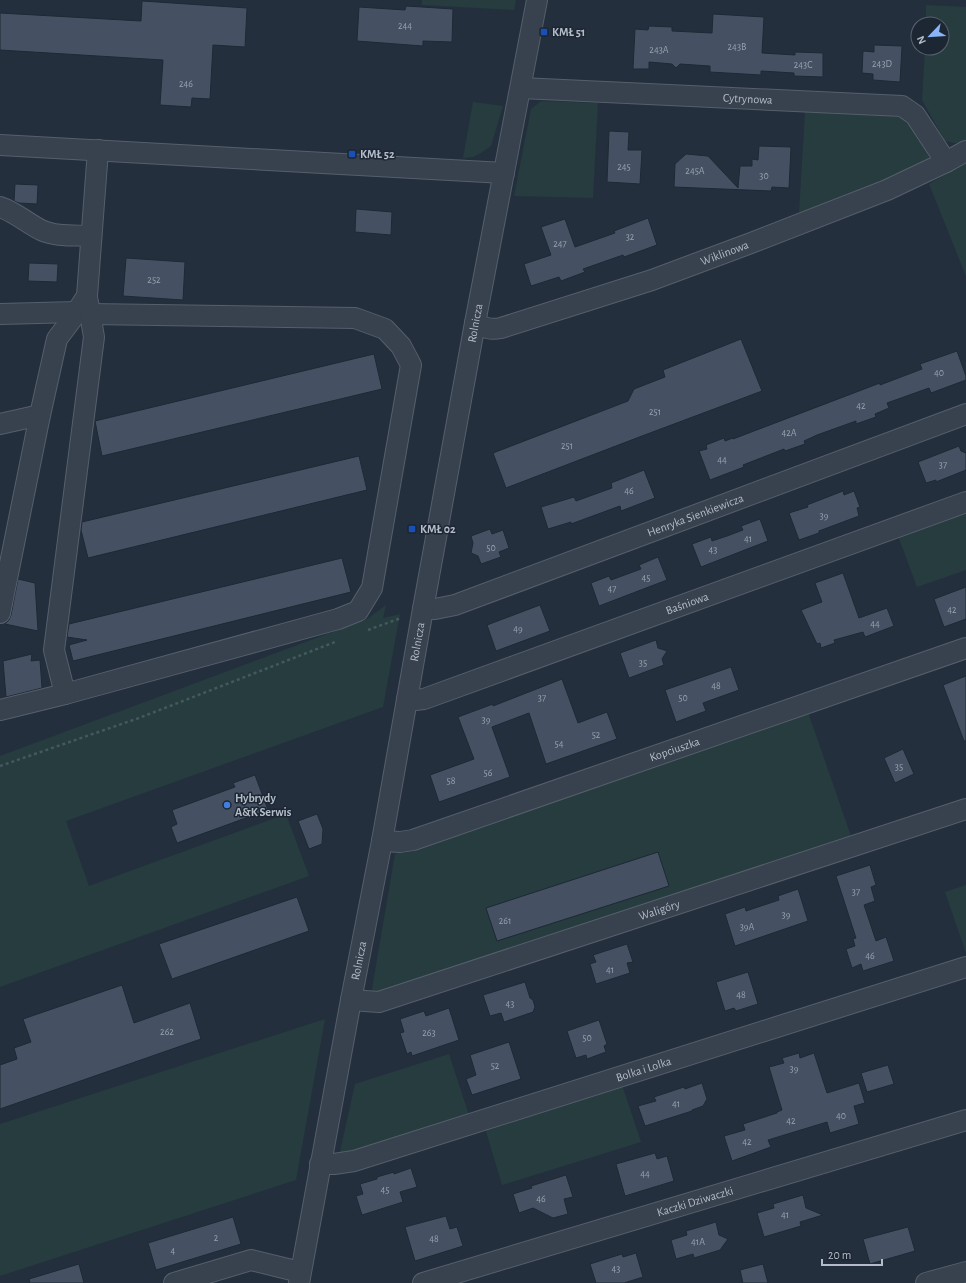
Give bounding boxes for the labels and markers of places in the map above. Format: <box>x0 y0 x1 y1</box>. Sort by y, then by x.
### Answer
place label: KMŁ 51 <box>552 26 585 38</box>
marker: KMŁ 51 <box>539 27 549 37</box>
place label: KMŁ 52 <box>360 148 395 160</box>
marker: KMŁ 52 <box>347 149 357 159</box>
place label: KMŁ 02 <box>420 523 456 535</box>
marker: KMŁ 02 <box>407 524 417 534</box>
place label: Hybrydy A&K Serwis <box>235 792 292 818</box>
marker: Hybrydy A&K Serwis <box>222 800 232 810</box>

